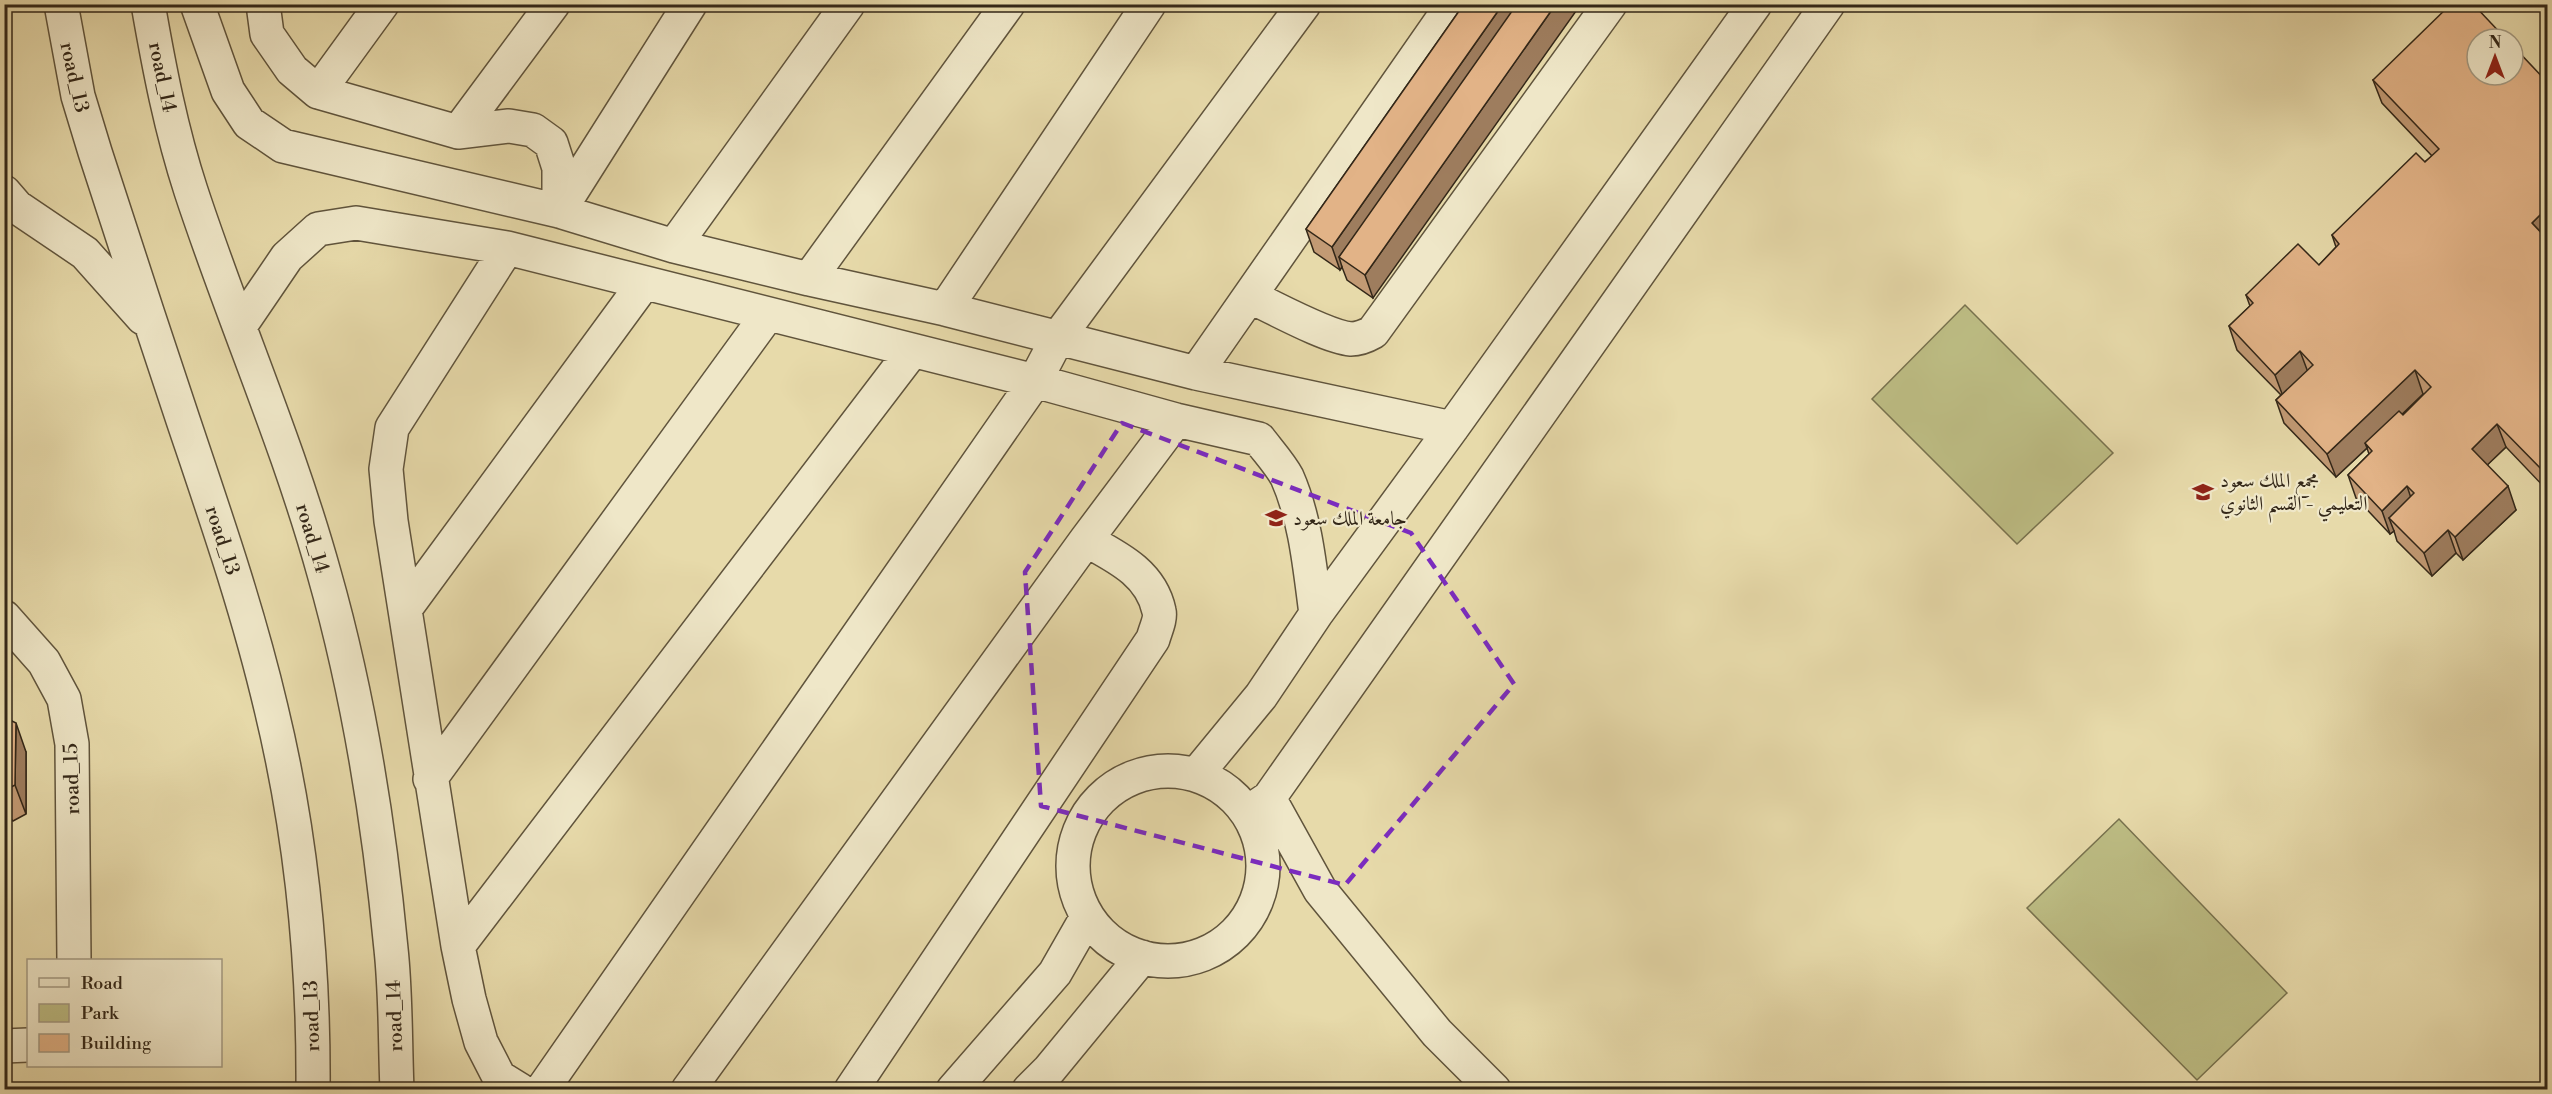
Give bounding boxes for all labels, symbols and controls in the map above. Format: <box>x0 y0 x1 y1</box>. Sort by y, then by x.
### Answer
north arrow <box>2465 27 2525 87</box>
text: N <box>2489 33 2502 53</box>
street label: road_13 <box>53 40 94 115</box>
street label: road_14 <box>142 40 181 115</box>
place label: مجمع الملك سعود التعليمي - القسم الثانوي <box>2220 469 2368 523</box>
school or university icon: مجمع الملك سعود التعليمي - القسم الثانوي <box>2191 480 2215 504</box>
street label: road_14 <box>289 501 334 576</box>
street label: road_13 <box>199 503 245 578</box>
school or university icon: جامعة الملك سعود <box>1264 506 1288 530</box>
place label: جامعة الملك سعود <box>1293 507 1407 532</box>
street label: road_15 <box>59 743 86 815</box>
legend <box>27 959 222 1067</box>
text: Road <box>81 972 124 995</box>
street label: road_13 <box>299 980 326 1052</box>
street label: road_14 <box>382 980 409 1052</box>
text: Park <box>81 1002 120 1025</box>
text: Building <box>80 1032 152 1055</box>

